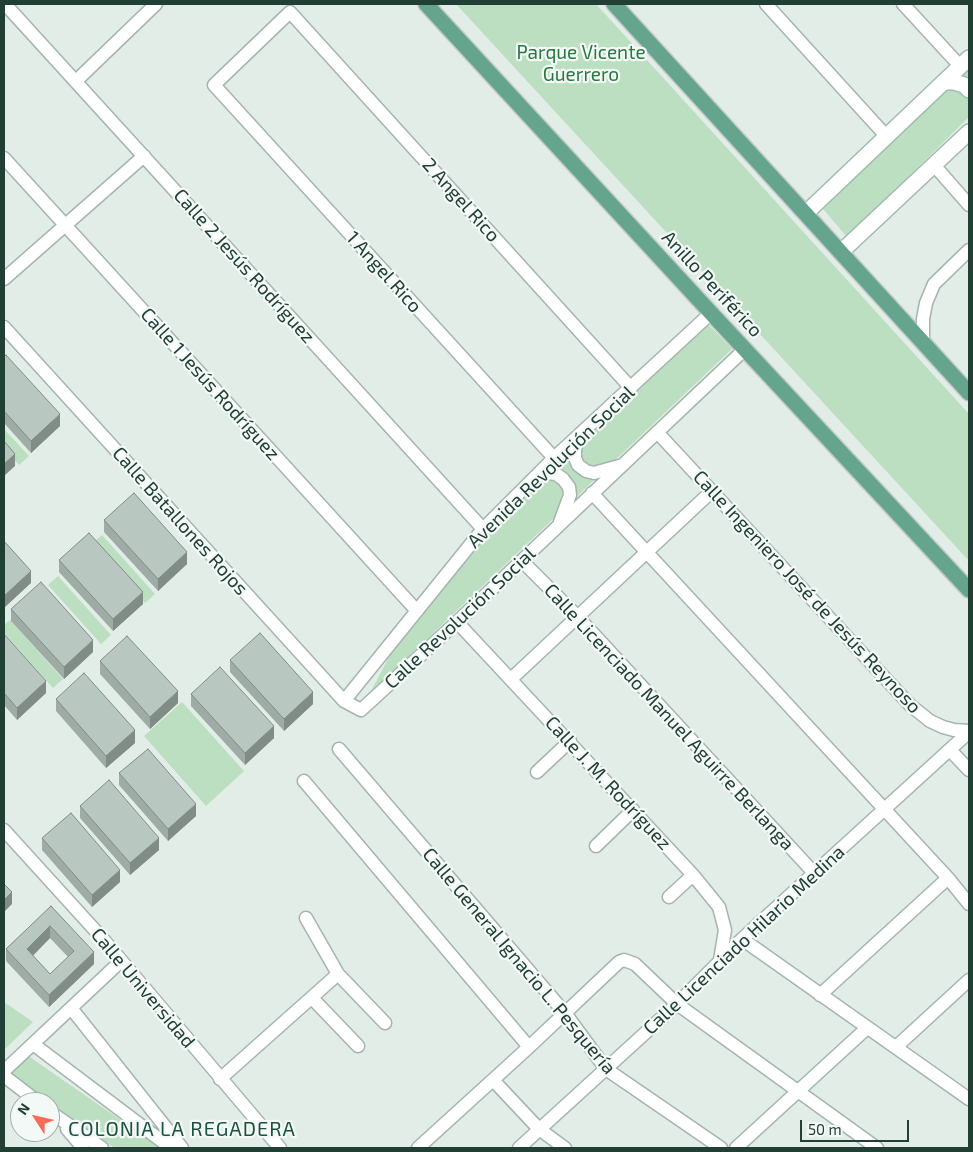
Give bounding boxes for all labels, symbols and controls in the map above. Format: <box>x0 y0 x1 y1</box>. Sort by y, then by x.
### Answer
park label: Parque Vicente Guerrero <box>516 42 646 86</box>
street label: 2 Angel Rico <box>417 153 505 247</box>
street label: Calle 2 Jesús Rodríguez <box>169 184 319 348</box>
street label: Anillo Periférico <box>657 226 767 342</box>
street label: 1 Angel Rico <box>342 227 426 317</box>
street label: Calle 1 Jesús Rodríguez <box>136 303 284 465</box>
street label: Avenida Revolución Social <box>463 381 639 553</box>
street label: Calle Batallones Rojos <box>107 442 253 600</box>
street label: Calle Ingeniero José de Jesús Reynoso <box>688 466 926 718</box>
street label: Calle Revolución Social <box>380 542 540 694</box>
street label: Calle Licenciado Manuel Aguirre Berlanga <box>539 579 799 855</box>
street label: Calle J. M. Rodríguez <box>540 711 676 855</box>
street label: Calle Licenciado Hilario Medina <box>639 841 849 1039</box>
street label: Calle General Ignacio L. Pesquería <box>418 843 620 1079</box>
street label: Calle Universidad <box>86 923 200 1053</box>
north arrow <box>10 1092 60 1142</box>
text: N <box>13 1100 33 1118</box>
scale bar <box>803 1110 912 1142</box>
district label: COLONIA LA REGADERA <box>66 1117 298 1141</box>
text: 50 m <box>808 1120 842 1138</box>

